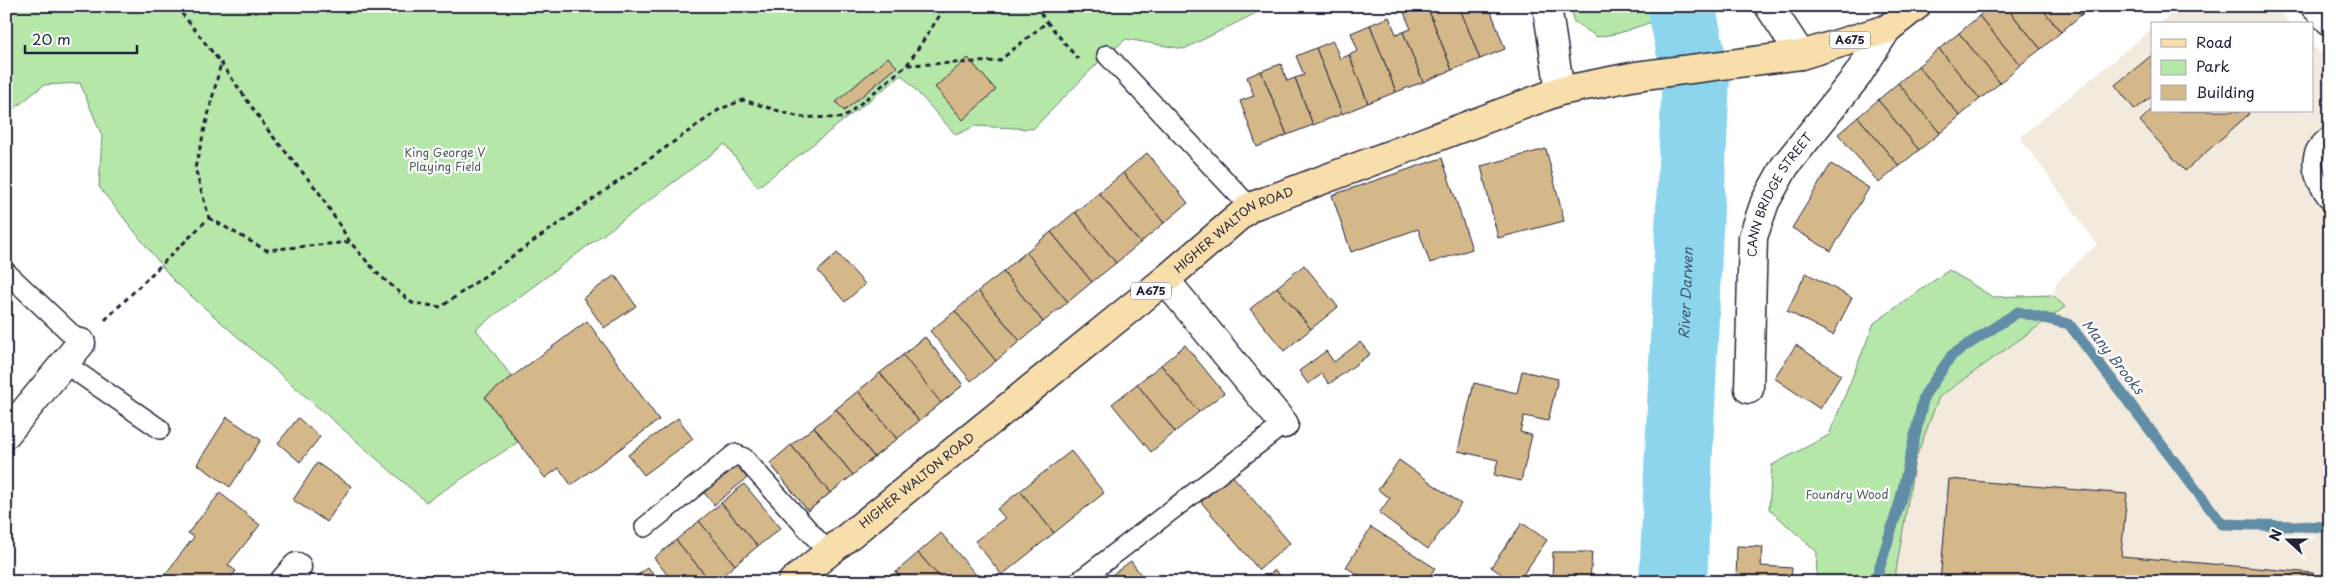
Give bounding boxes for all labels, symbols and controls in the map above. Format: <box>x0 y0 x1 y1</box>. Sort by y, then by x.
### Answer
scale bar <box>25 22 138 54</box>
legend <box>2151 22 2314 112</box>
text: 20 m <box>32 27 71 50</box>
text: Road <box>2196 30 2232 53</box>
road number: A675 <box>1830 32 1870 48</box>
text: Park <box>2196 54 2230 77</box>
text: Building <box>2196 80 2255 103</box>
street label: CANN BRIDGE STREET <box>1742 128 1817 257</box>
park label: King George V Playing Field <box>404 143 486 175</box>
street label: HIGHER WALTON ROAD <box>1169 182 1296 277</box>
water label: River Darwen <box>1673 247 1698 339</box>
road number: A675 <box>1131 282 1171 300</box>
water label: Many Brooks <box>2077 315 2150 400</box>
street label: HIGHER WALTON ROAD <box>855 428 978 532</box>
park label: Foundry Wood <box>1805 485 1889 503</box>
north arrow <box>2264 516 2314 566</box>
text: N <box>2264 526 2287 544</box>

